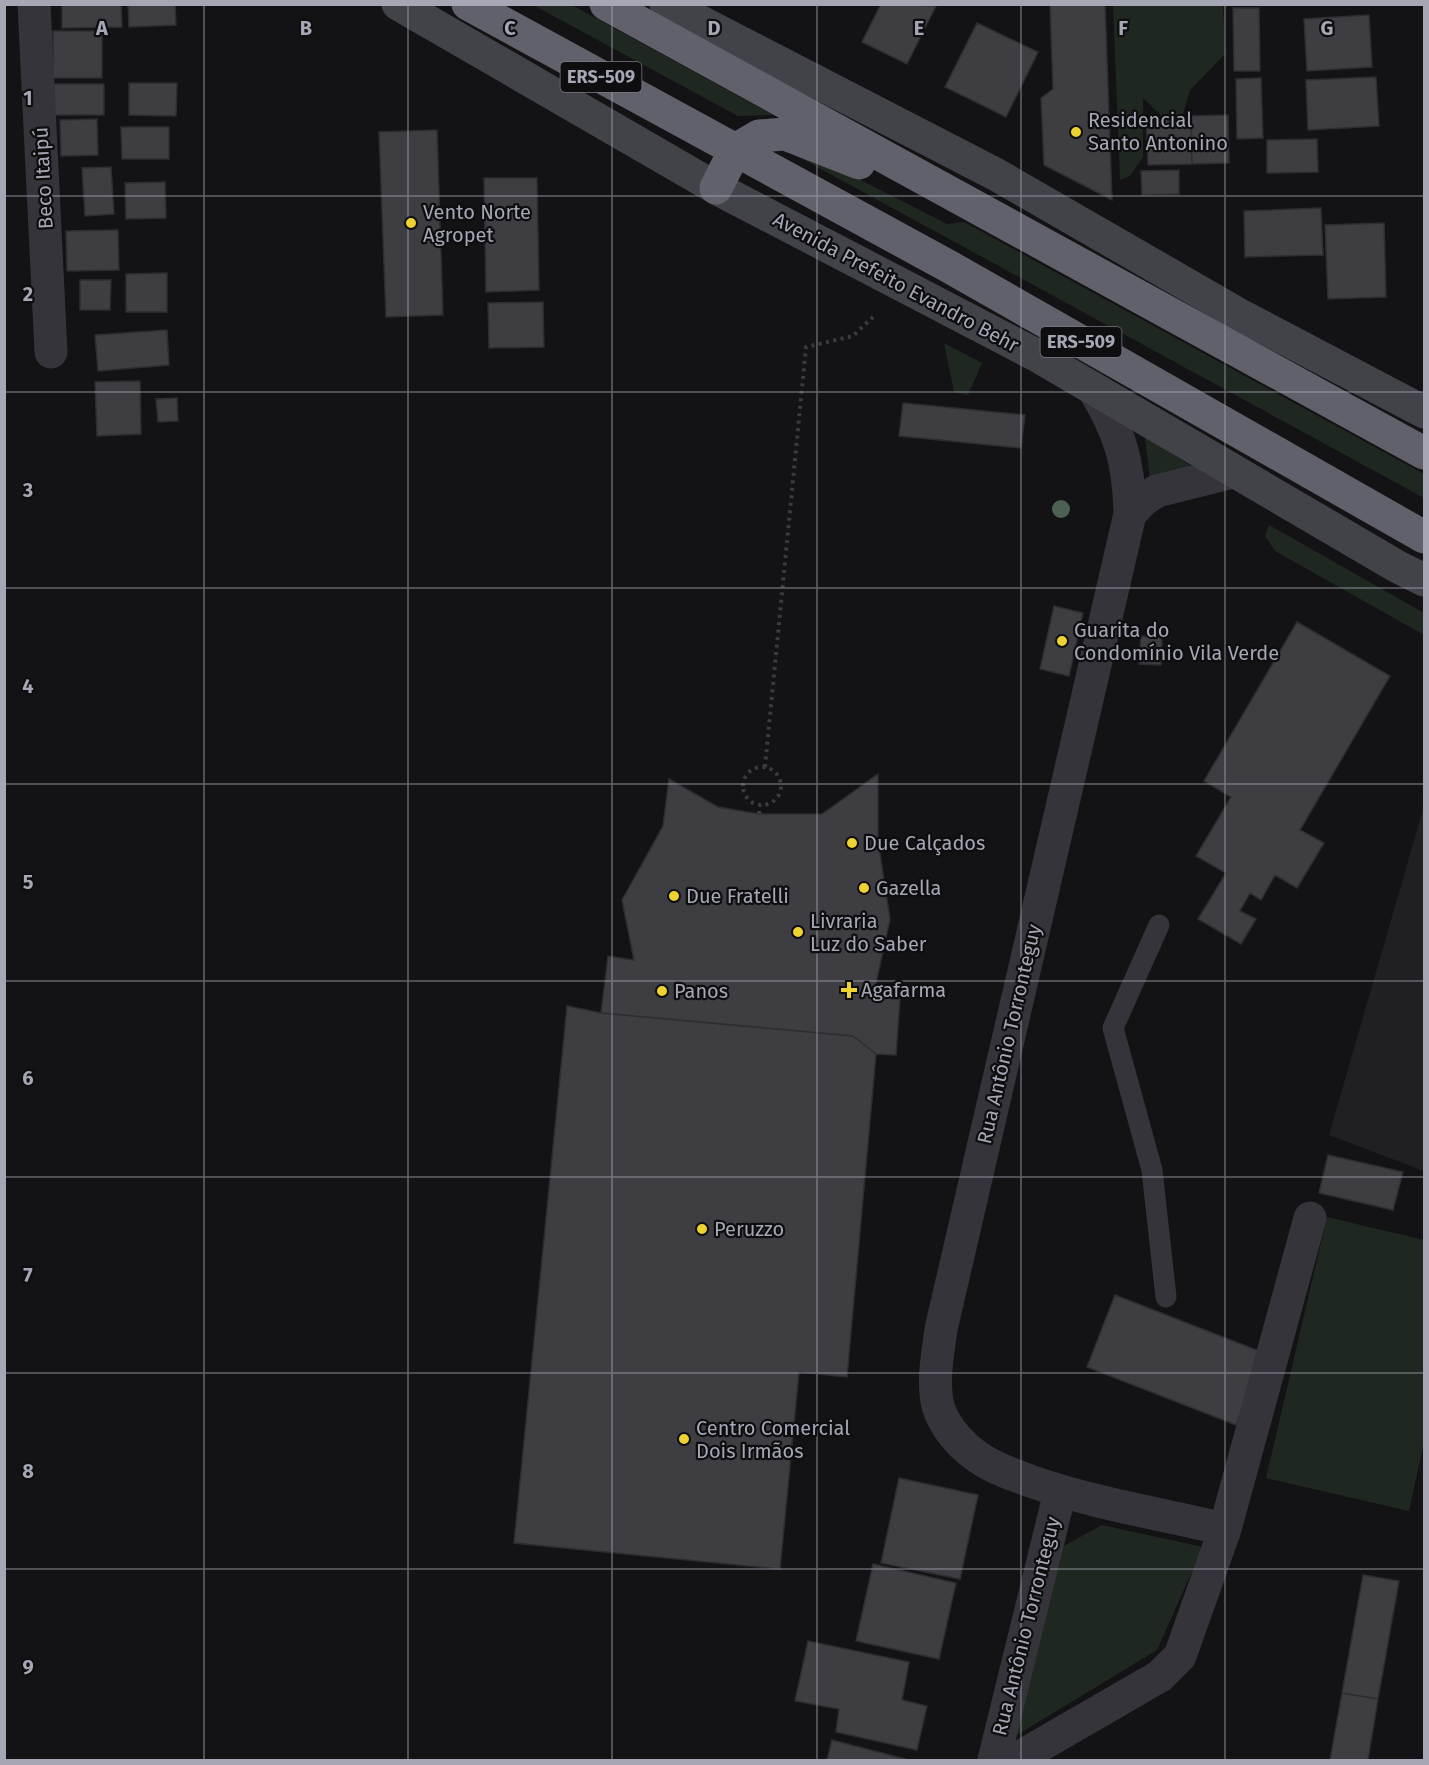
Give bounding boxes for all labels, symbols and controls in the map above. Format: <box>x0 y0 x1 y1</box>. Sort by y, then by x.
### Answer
text: A <box>95 16 109 40</box>
text: B <box>300 16 312 40</box>
text: C <box>504 16 516 40</box>
text: D <box>707 16 721 40</box>
text: E <box>914 16 924 40</box>
text: F <box>1118 16 1128 40</box>
text: G <box>1321 16 1333 40</box>
road number: ERS-509 <box>560 62 642 92</box>
text: 1 <box>23 86 33 110</box>
place label: Residencial Santo Antonino <box>1088 108 1228 155</box>
marker: Residencial Santo Antonino <box>1069 125 1083 139</box>
street label: Beco Itaipú <box>28 126 58 230</box>
place label: Vento Norte Agropet <box>423 200 531 247</box>
street label: Avenida Prefeito Evandro Behr <box>769 207 1023 357</box>
marker: Vento Norte Agropet <box>404 216 418 230</box>
text: 2 <box>23 282 33 306</box>
road number: ERS-509 <box>1040 327 1122 357</box>
text: 3 <box>22 478 33 502</box>
place label: Guarita do Condomínio Vila Verde <box>1074 618 1279 665</box>
marker: Guarita do Condomínio Vila Verde <box>1055 634 1069 648</box>
text: 4 <box>22 674 34 698</box>
place label: Due Calçados <box>864 831 985 856</box>
marker: Due Calçados <box>845 836 859 850</box>
text: 5 <box>23 870 34 894</box>
place label: Gazella <box>876 876 942 900</box>
marker: Gazella <box>857 881 871 895</box>
place label: Due Fratelli <box>686 884 789 908</box>
marker: Due Fratelli <box>667 889 681 903</box>
place label: Livraria Luz do Saber <box>810 909 927 956</box>
street label: Rua Antônio Torronteguy <box>972 922 1046 1146</box>
marker: Livraria Luz do Saber <box>791 925 805 939</box>
place label: Agafarma <box>861 978 946 1002</box>
place label: Panos <box>674 979 728 1003</box>
marker: Agafarma <box>842 983 856 997</box>
marker: Panos <box>655 984 669 998</box>
text: 6 <box>22 1066 34 1090</box>
place label: Peruzzo <box>714 1217 784 1241</box>
marker: Peruzzo <box>695 1222 709 1236</box>
text: 7 <box>23 1263 33 1287</box>
place label: Centro Comercial Dois Irmãos <box>696 1416 850 1463</box>
marker: Centro Comercial Dois Irmãos <box>677 1432 691 1446</box>
text: 8 <box>22 1459 34 1483</box>
street label: Rua Antônio Torronteguy <box>987 1514 1065 1738</box>
text: 9 <box>22 1655 34 1679</box>

